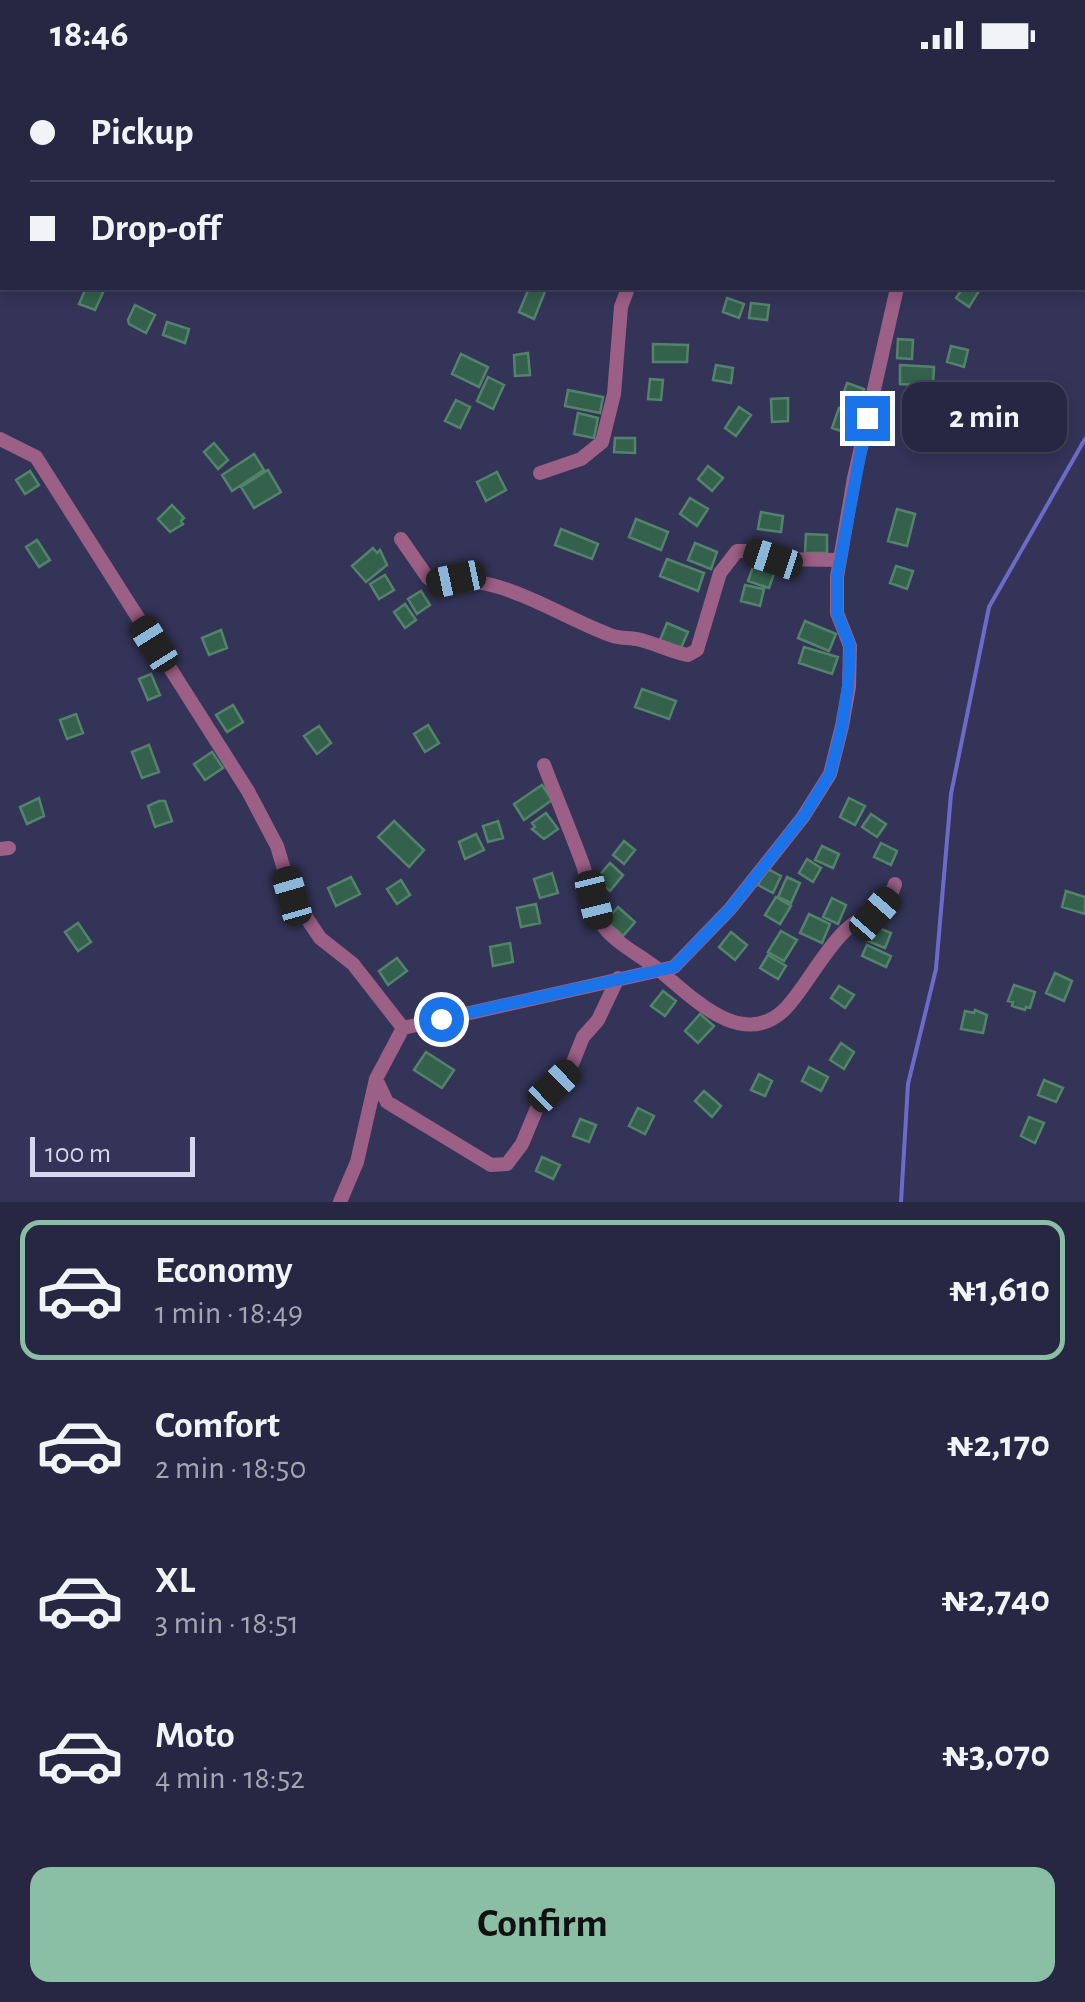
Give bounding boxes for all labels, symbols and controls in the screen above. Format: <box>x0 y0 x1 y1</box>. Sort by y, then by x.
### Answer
text: 18:46 <box>50 16 129 54</box>
text: Pickup <box>90 114 194 152</box>
text: Drop-off <box>90 210 221 248</box>
callout: 2 min <box>902 383 1067 453</box>
route end <box>845 396 890 441</box>
text: 2 min <box>949 401 1020 433</box>
car <box>740 535 806 583</box>
car <box>424 558 488 600</box>
car <box>125 611 183 677</box>
car <box>269 863 315 929</box>
car <box>572 867 616 933</box>
car <box>844 882 906 946</box>
route start <box>419 997 464 1042</box>
car <box>522 1054 586 1118</box>
scale bar <box>30 1132 195 1176</box>
text: 100 m <box>45 1140 111 1168</box>
icon: car <box>35 1245 125 1335</box>
text: Economy <box>155 1252 293 1290</box>
text: ₦1,610 <box>949 1271 1050 1309</box>
text: 1 min · 18:49 <box>155 1297 303 1329</box>
icon: car <box>35 1400 125 1490</box>
text: Comfort <box>155 1407 280 1445</box>
text: ₦2,170 <box>947 1426 1050 1464</box>
text: 2 min · 18:50 <box>155 1452 306 1484</box>
icon: car <box>35 1555 125 1645</box>
text: XL <box>155 1562 195 1600</box>
text: ₦2,740 <box>941 1581 1050 1619</box>
text: 3 min · 18:51 <box>155 1607 299 1639</box>
icon: car <box>35 1710 125 1800</box>
text: Moto <box>155 1717 235 1755</box>
text: ₦3,070 <box>942 1736 1050 1774</box>
text: 4 min · 18:52 <box>155 1762 305 1794</box>
button: Confirm <box>30 1867 1055 1982</box>

